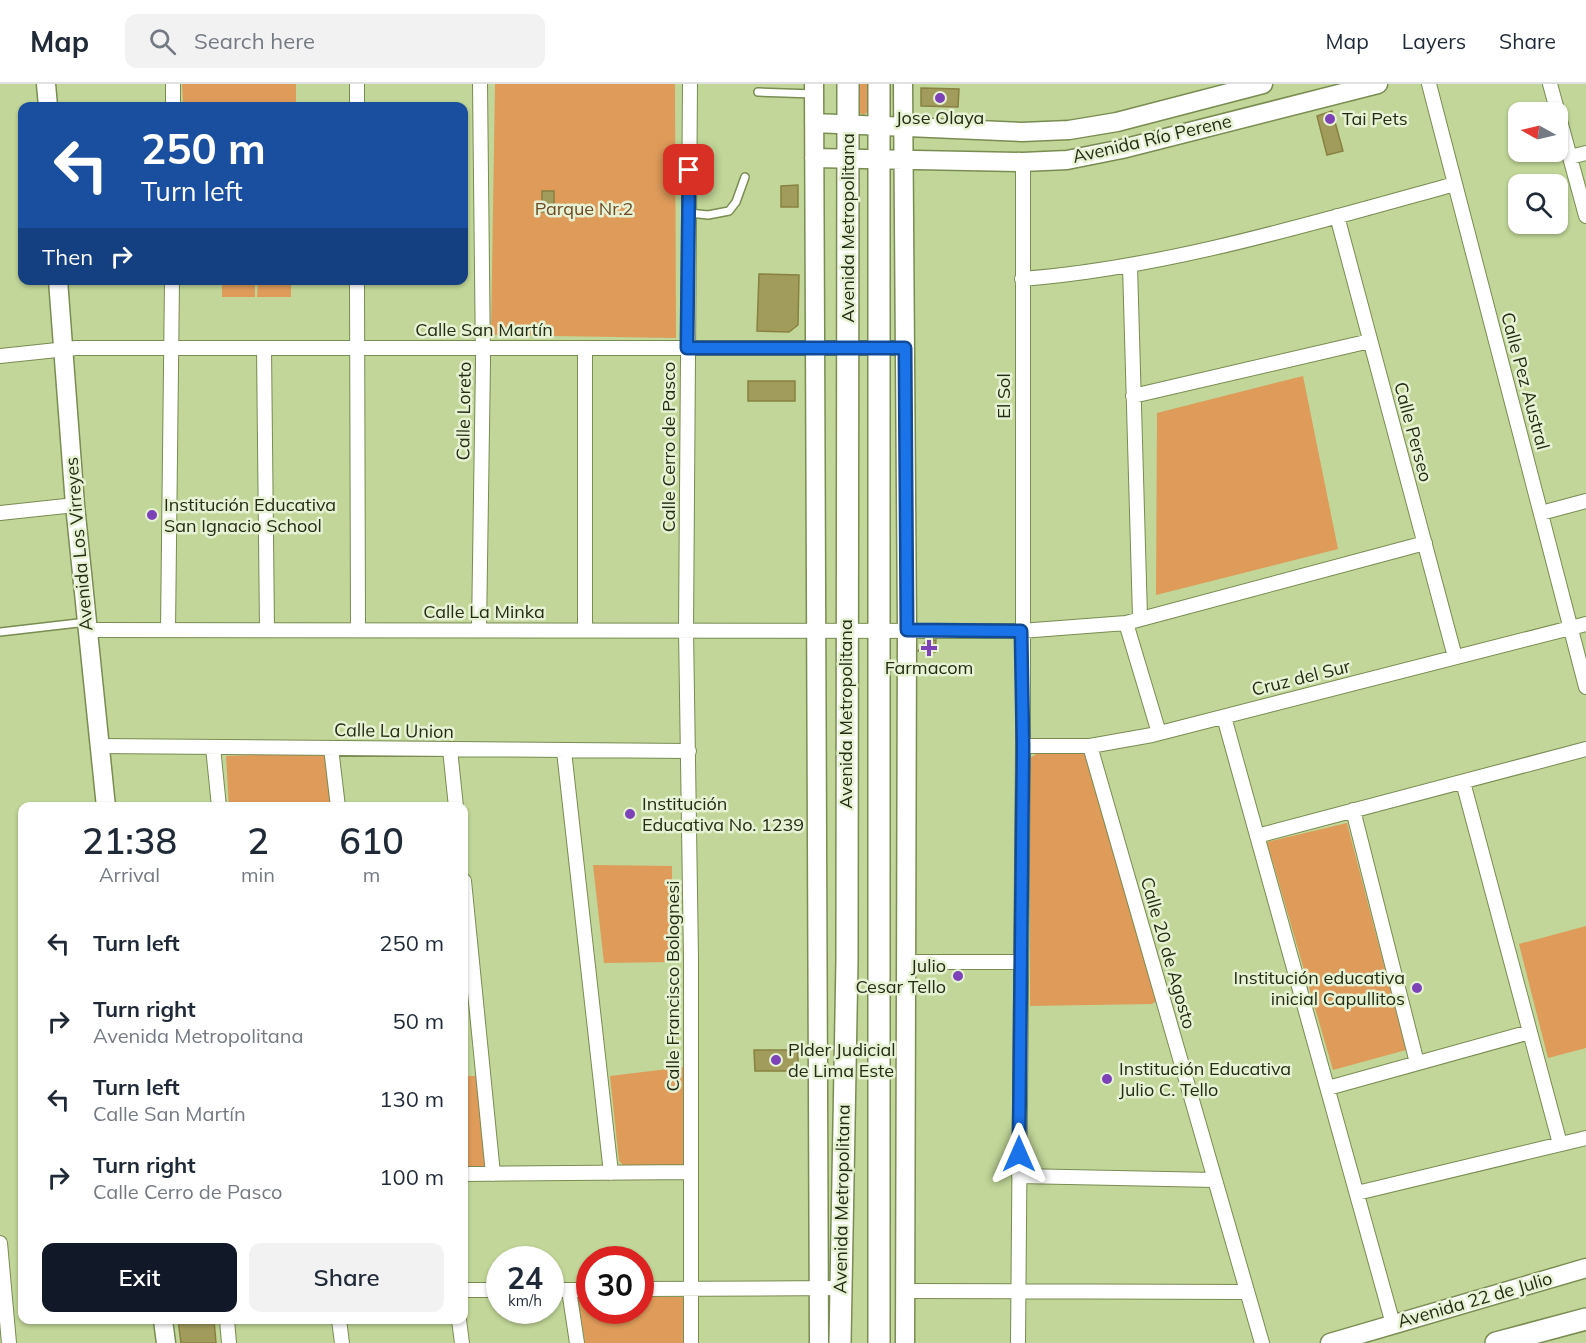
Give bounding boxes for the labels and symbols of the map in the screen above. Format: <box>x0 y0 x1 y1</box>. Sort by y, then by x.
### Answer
marker: Jose Olaya <box>933 91 947 105</box>
north arrow <box>1508 102 1568 162</box>
place label: Jose Olaya <box>896 106 984 129</box>
place label: Tai Pets <box>1342 107 1408 130</box>
street label: Avenida Río Perene <box>1070 109 1234 168</box>
marker: Tai Pets <box>1323 112 1337 126</box>
street label: Avenida Metropolitana <box>836 133 859 323</box>
pin <box>663 144 714 195</box>
park label: Parque Nr.2 <box>535 197 633 220</box>
street label: Calle Pez Austral <box>1496 310 1555 452</box>
street label: Calle San Martín <box>415 318 553 341</box>
street label: Calle Loreto <box>451 362 476 460</box>
street label: Calle Cerro de Pasco <box>657 362 680 532</box>
street label: El Sol <box>992 373 1015 419</box>
street label: Calle Perseo <box>1389 379 1438 484</box>
street label: Avenida Los Virreyes <box>59 456 98 632</box>
place label: Institución Educativa San Ignacio School <box>164 493 336 537</box>
marker: Institución Educativa San Ignacio School <box>145 508 159 522</box>
street label: Calle La Minka <box>423 600 545 623</box>
street label: Avenida Metropolitana <box>834 619 857 809</box>
marker: Farmacom <box>922 641 936 655</box>
street label: Cruz del Sur <box>1249 654 1353 701</box>
place label: Farmacom <box>885 656 973 679</box>
street label: Calle La Union <box>334 718 454 743</box>
place label: Institución Educativa No. 1239 <box>642 792 804 836</box>
marker: Institución Educativa No. 1239 <box>623 807 637 821</box>
street label: Calle 20 de Agosto <box>1136 874 1201 1032</box>
street label: Calle Francisco Bolognesi <box>661 881 684 1091</box>
place label: Julio Cesar Tello <box>855 954 946 998</box>
place label: Institución educativa inicial Capullitos <box>1234 966 1405 1010</box>
marker: Julio Cesar Tello <box>951 969 965 983</box>
marker: Institución educativa inicial Capullitos <box>1410 981 1424 995</box>
place label: Plder Judicial de Lima Este <box>788 1038 896 1082</box>
marker: Plder Judicial de Lima Este <box>769 1053 783 1067</box>
place label: Institución Educativa Julio C. Tello <box>1119 1057 1291 1101</box>
marker: Institución Educativa Julio C. Tello <box>1100 1072 1114 1086</box>
street label: Avenida Metropolitana <box>828 1104 855 1294</box>
position arrow <box>987 1122 1051 1186</box>
speed limit sign: 30 <box>576 1246 654 1324</box>
street label: Avenida 22 de Julio <box>1395 1266 1555 1333</box>

